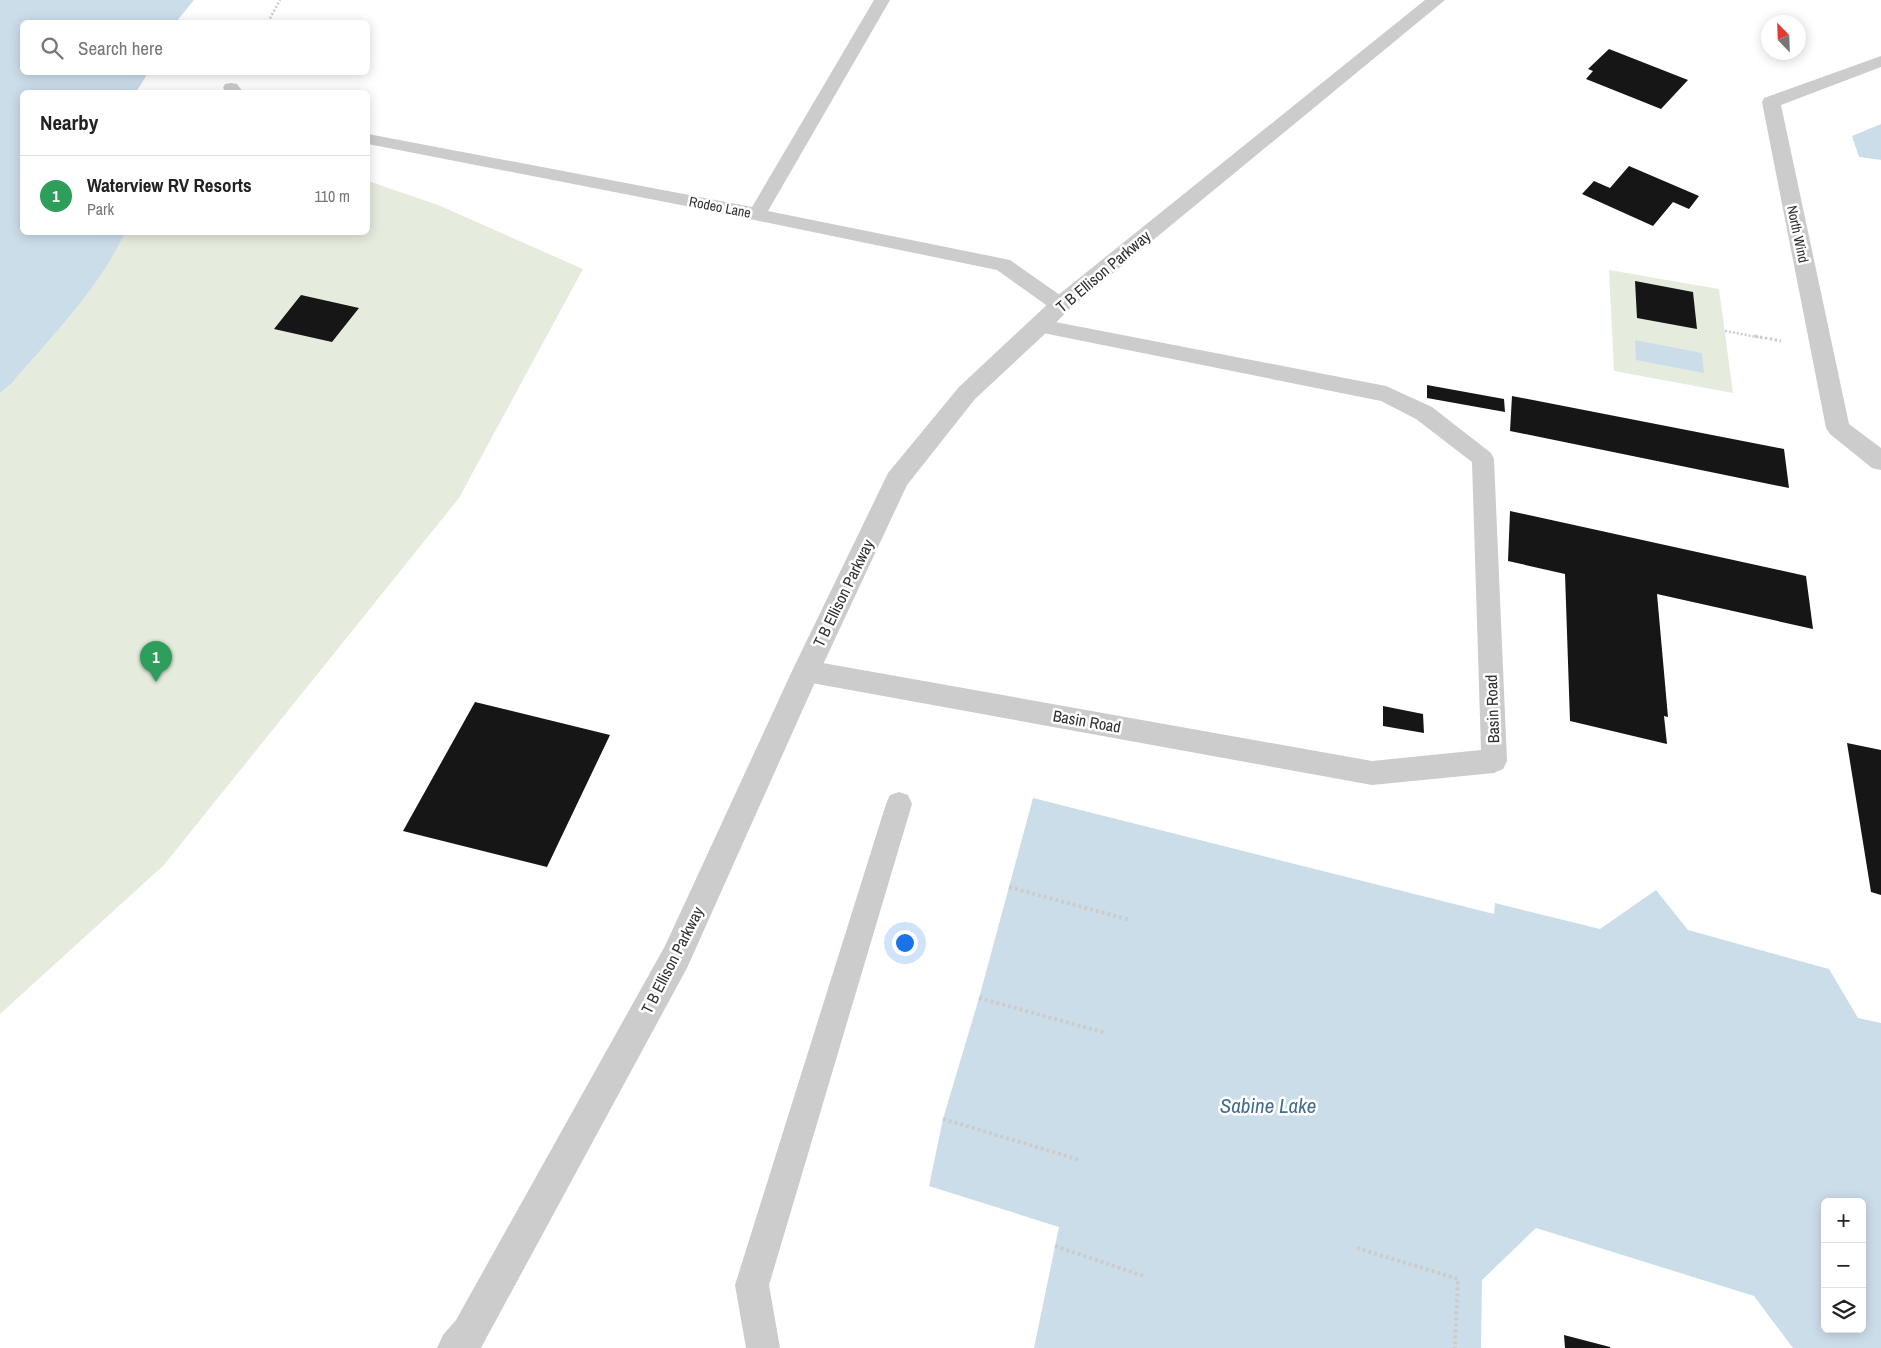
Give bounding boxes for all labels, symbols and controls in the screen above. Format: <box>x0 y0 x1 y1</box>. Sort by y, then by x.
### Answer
north arrow <box>1761 15 1806 60</box>
search box <box>20 20 370 75</box>
icon: search <box>38 34 66 62</box>
text: Search here <box>78 35 163 61</box>
text: Nearby <box>40 108 98 137</box>
text: Waterview RV Resorts <box>87 172 252 198</box>
text: 1 <box>52 185 60 207</box>
text: 110 m <box>314 185 350 207</box>
street label: Rodeo Lane <box>688 192 752 222</box>
text: Park <box>87 198 114 220</box>
street label: North Wind <box>1783 204 1813 264</box>
street label: T B Ellison Parkway <box>1051 225 1155 317</box>
street label: T B Ellison Parkway <box>807 535 879 650</box>
pin: 1 <box>140 641 172 682</box>
street label: Basin Road <box>1480 674 1504 744</box>
street label: Basin Road <box>1051 704 1123 738</box>
street label: T B Ellison Parkway <box>636 902 709 1017</box>
your location <box>892 930 918 956</box>
water label: Sabine Lake <box>1220 1091 1316 1120</box>
map controls <box>1821 1198 1866 1333</box>
button: + <box>1821 1198 1866 1243</box>
button: − <box>1821 1243 1866 1288</box>
button: layers <box>1821 1288 1866 1333</box>

